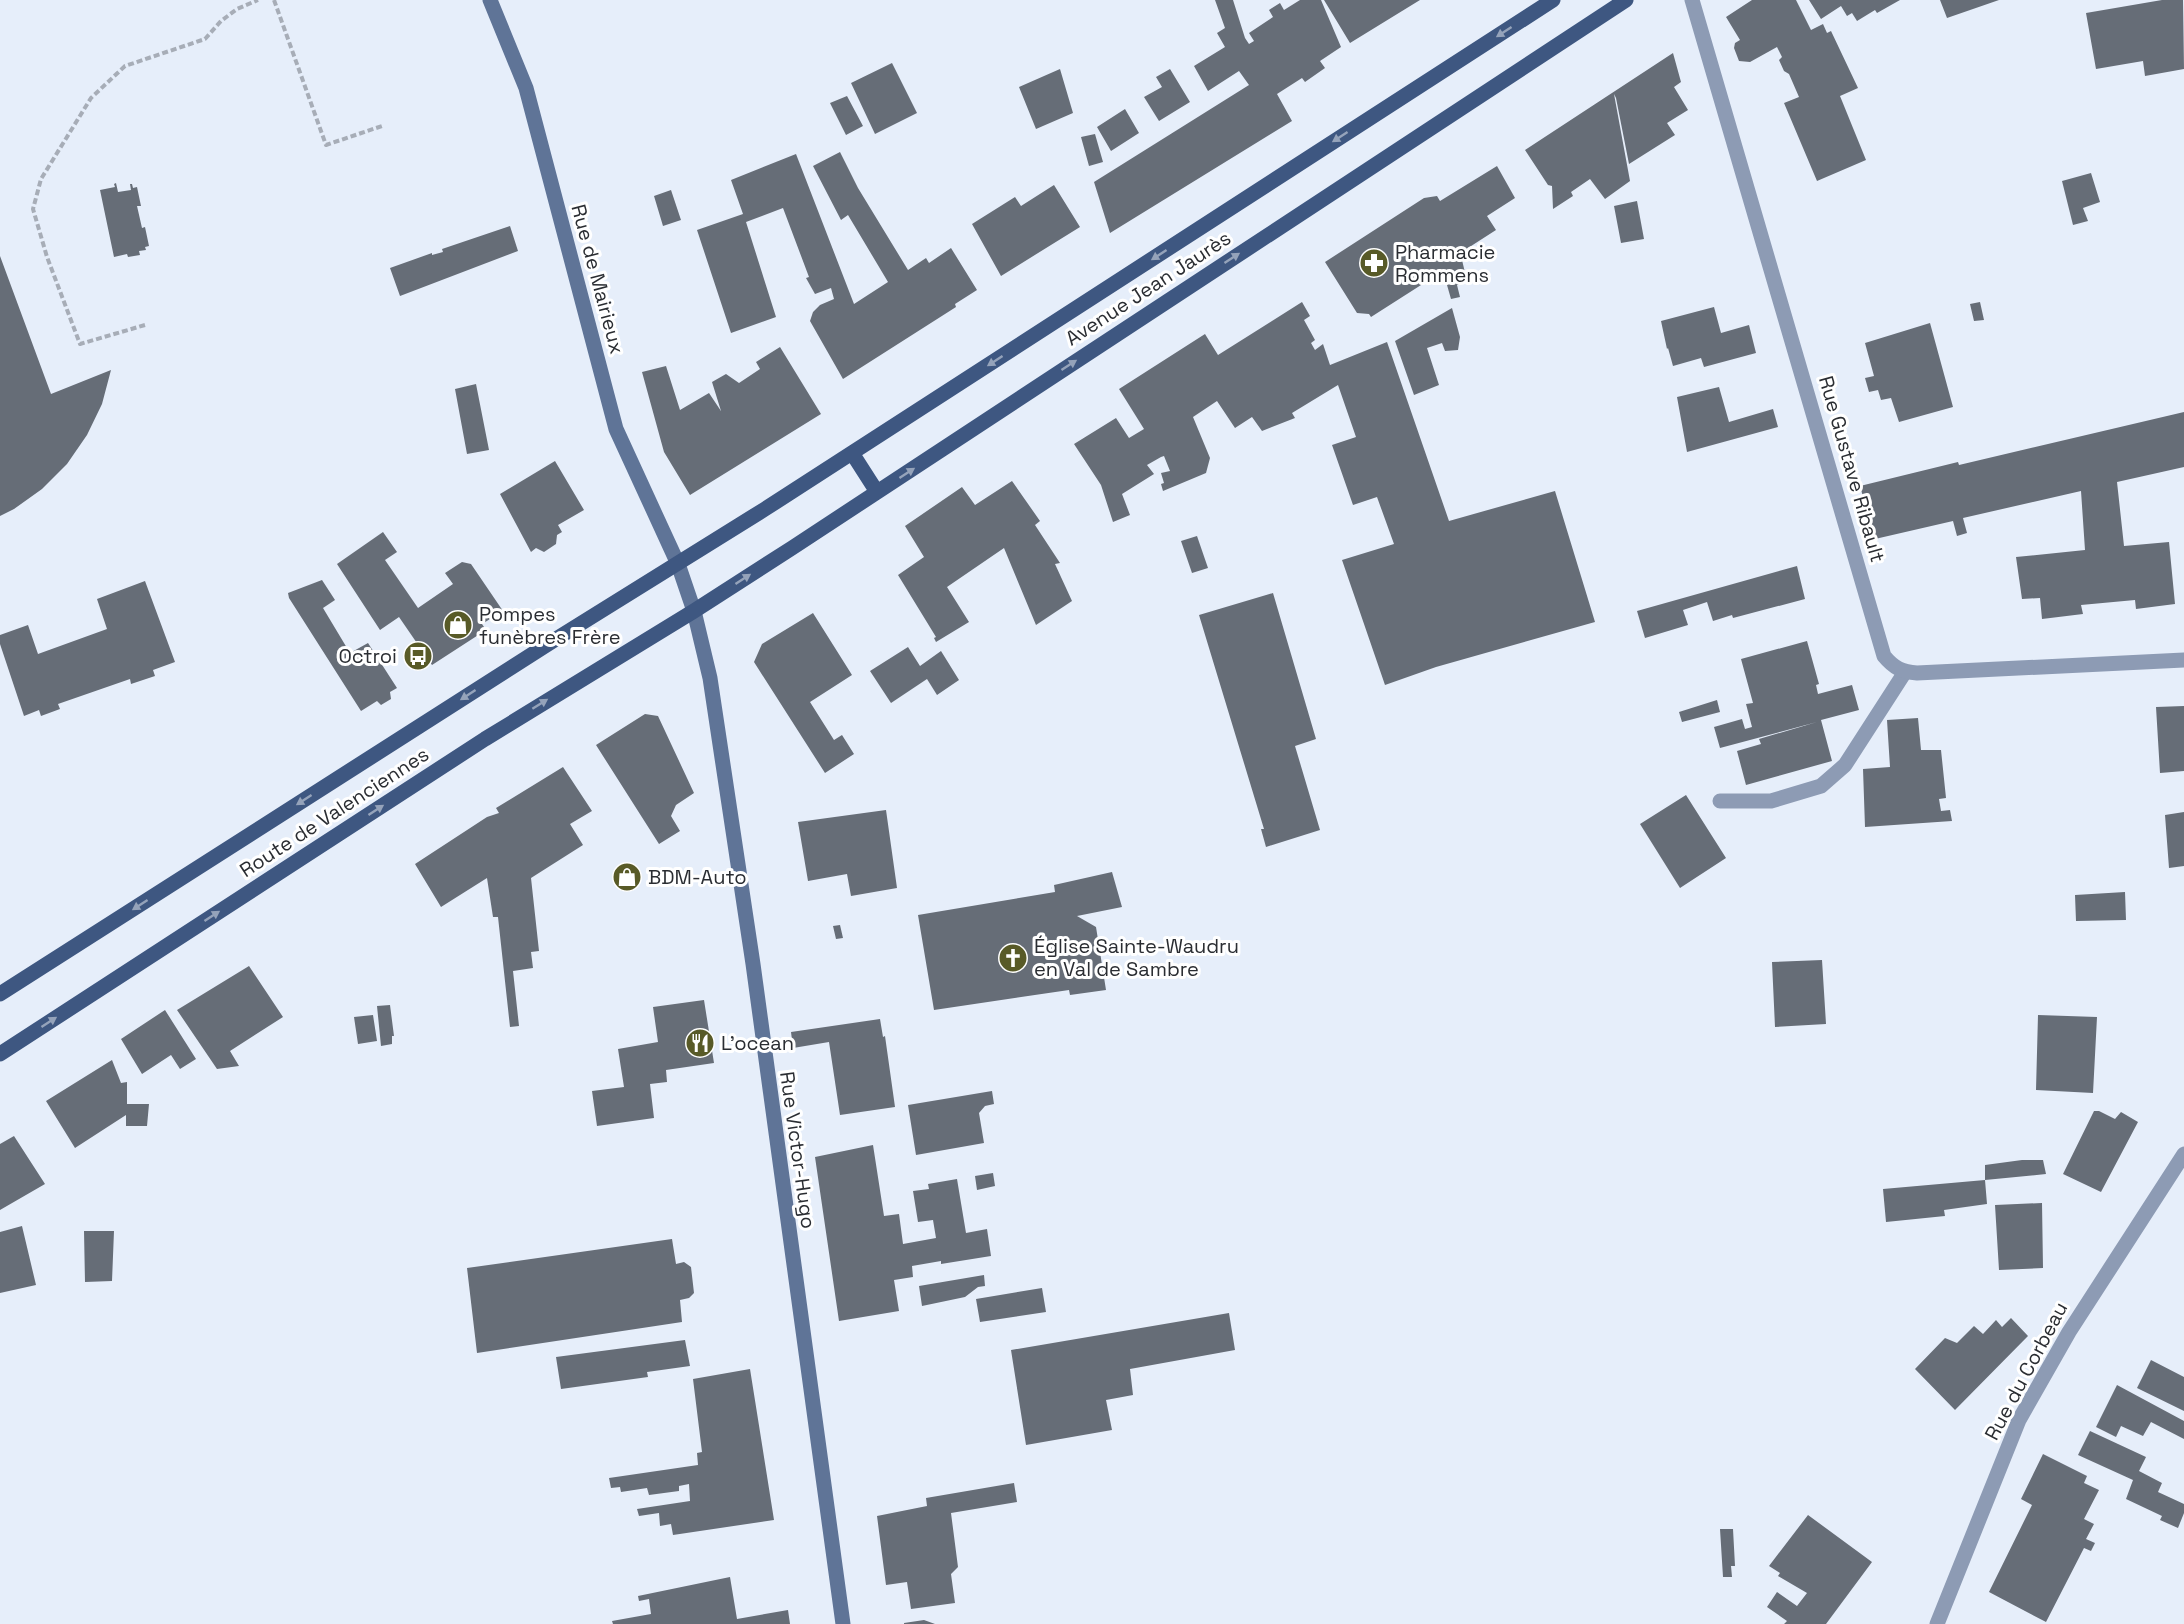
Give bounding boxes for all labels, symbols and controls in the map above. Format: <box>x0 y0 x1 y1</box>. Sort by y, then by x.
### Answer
one-way arrow <box>1496 26 1512 37</box>
one-way arrow <box>1332 132 1348 143</box>
street label: Rue de Mairieux <box>566 201 630 357</box>
street label: Avenue Jean Jaurès <box>1060 225 1236 351</box>
place label: Pharmacie Rommens <box>1395 239 1495 288</box>
pharmacy icon: Pharmacie Rommens <box>1358 247 1390 279</box>
one-way arrow <box>1150 249 1167 260</box>
one-way arrow <box>1224 252 1240 263</box>
one-way arrow <box>987 355 1003 366</box>
one-way arrow <box>1061 359 1077 371</box>
street label: Rue Gustave Ribault <box>1813 373 1891 565</box>
one-way arrow <box>898 467 915 478</box>
one-way arrow <box>735 574 752 585</box>
place label: Pompes funèbres Frère <box>479 601 621 650</box>
shop icon: Pompes funèbres Frère <box>442 609 474 641</box>
bus stop icon: Octroi <box>402 640 434 672</box>
place label: Octroi <box>338 643 397 669</box>
one-way arrow <box>460 689 477 700</box>
one-way arrow <box>532 699 548 710</box>
street label: Route de Valenciennes <box>234 741 434 883</box>
one-way arrow <box>296 794 312 805</box>
one-way arrow <box>368 804 384 815</box>
shop icon: BDM-Auto <box>611 861 643 893</box>
place label: BDM-Auto <box>648 864 747 890</box>
one-way arrow <box>132 899 148 910</box>
one-way arrow <box>204 910 220 921</box>
place label: Église Sainte-Waudru en Val de Sambre <box>1034 933 1239 982</box>
church icon: Église Sainte-Waudru en Val de Sambre <box>997 942 1029 974</box>
one-way arrow <box>41 1017 57 1028</box>
restaurant icon: L'ocean <box>684 1027 716 1059</box>
place label: L'ocean <box>721 1030 794 1056</box>
street label: Rue Victor-Hugo <box>774 1070 822 1230</box>
street label: Rue du Corbeau <box>1979 1297 2073 1445</box>

